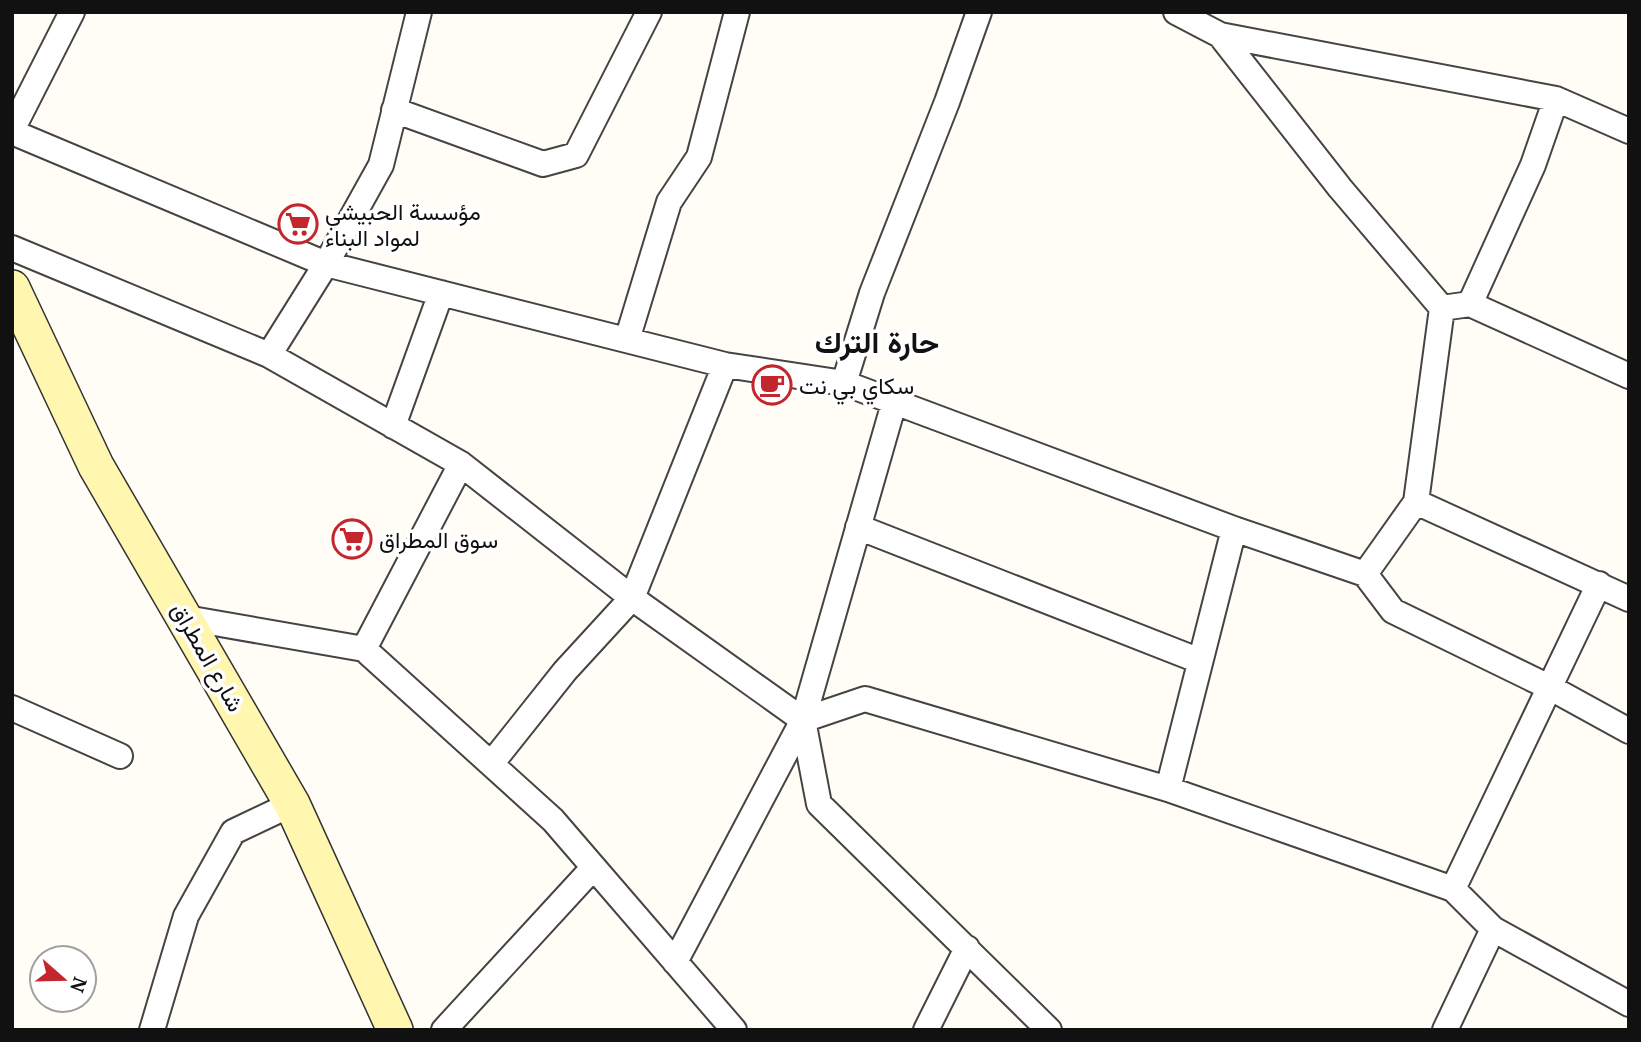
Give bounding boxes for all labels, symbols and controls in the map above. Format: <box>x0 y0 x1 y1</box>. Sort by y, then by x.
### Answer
place label: مؤسسة الحبيشي لمواد البناء <box>325 196 481 253</box>
supermarket icon: مؤسسة الحبيشي لمواد البناء <box>277 203 319 245</box>
district label: حارة الترك <box>815 322 939 362</box>
cafe icon: سكاي بي نت <box>751 364 793 406</box>
place label: سكاي بي نت <box>799 370 914 405</box>
supermarket icon: سوق المطراق <box>331 518 373 560</box>
place label: سوق المطراق <box>379 524 498 555</box>
street label: شارع المطراق <box>163 597 252 718</box>
north arrow <box>28 944 98 1014</box>
text: N <box>65 974 94 997</box>

